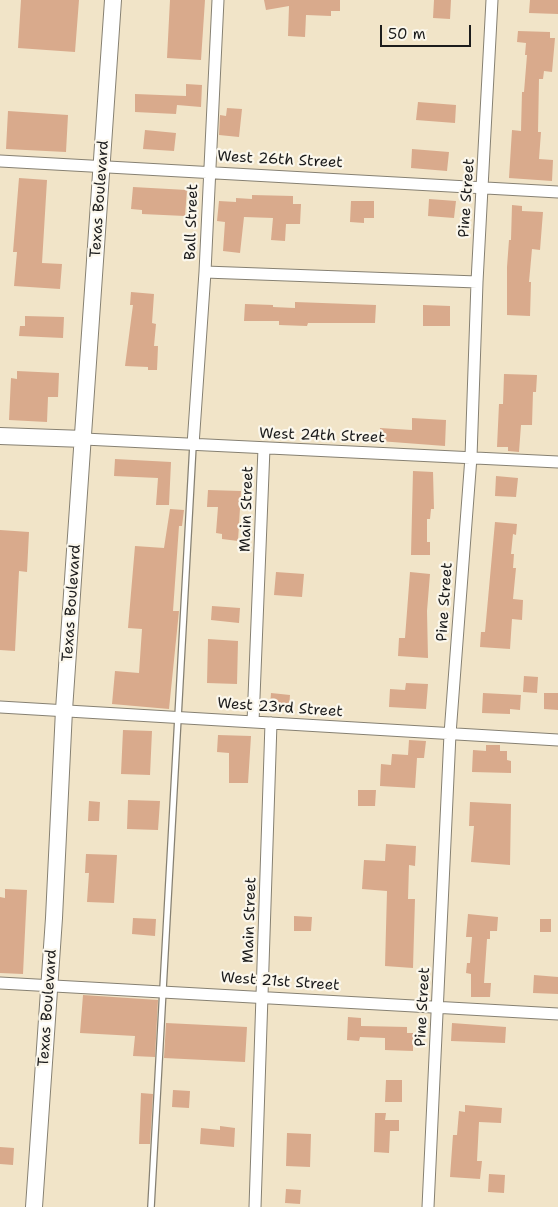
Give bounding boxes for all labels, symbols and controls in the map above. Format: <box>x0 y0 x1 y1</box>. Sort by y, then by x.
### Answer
scale bar <box>383 15 474 47</box>
text: 50 m <box>388 24 426 44</box>
street label: Texas Boulevard <box>87 140 113 258</box>
street label: West 26th Street <box>217 148 343 172</box>
street label: Pine Street <box>455 158 479 238</box>
street label: Ball Street <box>182 184 202 260</box>
street label: West 24th Street <box>259 425 385 447</box>
street label: Main Street <box>237 466 257 552</box>
street label: Texas Boulevard <box>59 544 85 662</box>
street label: Pine Street <box>433 562 457 642</box>
street label: West 23rd Street <box>217 695 343 721</box>
street label: Main Street <box>240 877 260 963</box>
street label: Texas Boulevard <box>35 949 61 1067</box>
street label: Pine Street <box>412 967 434 1047</box>
street label: West 21st Street <box>220 969 340 995</box>

